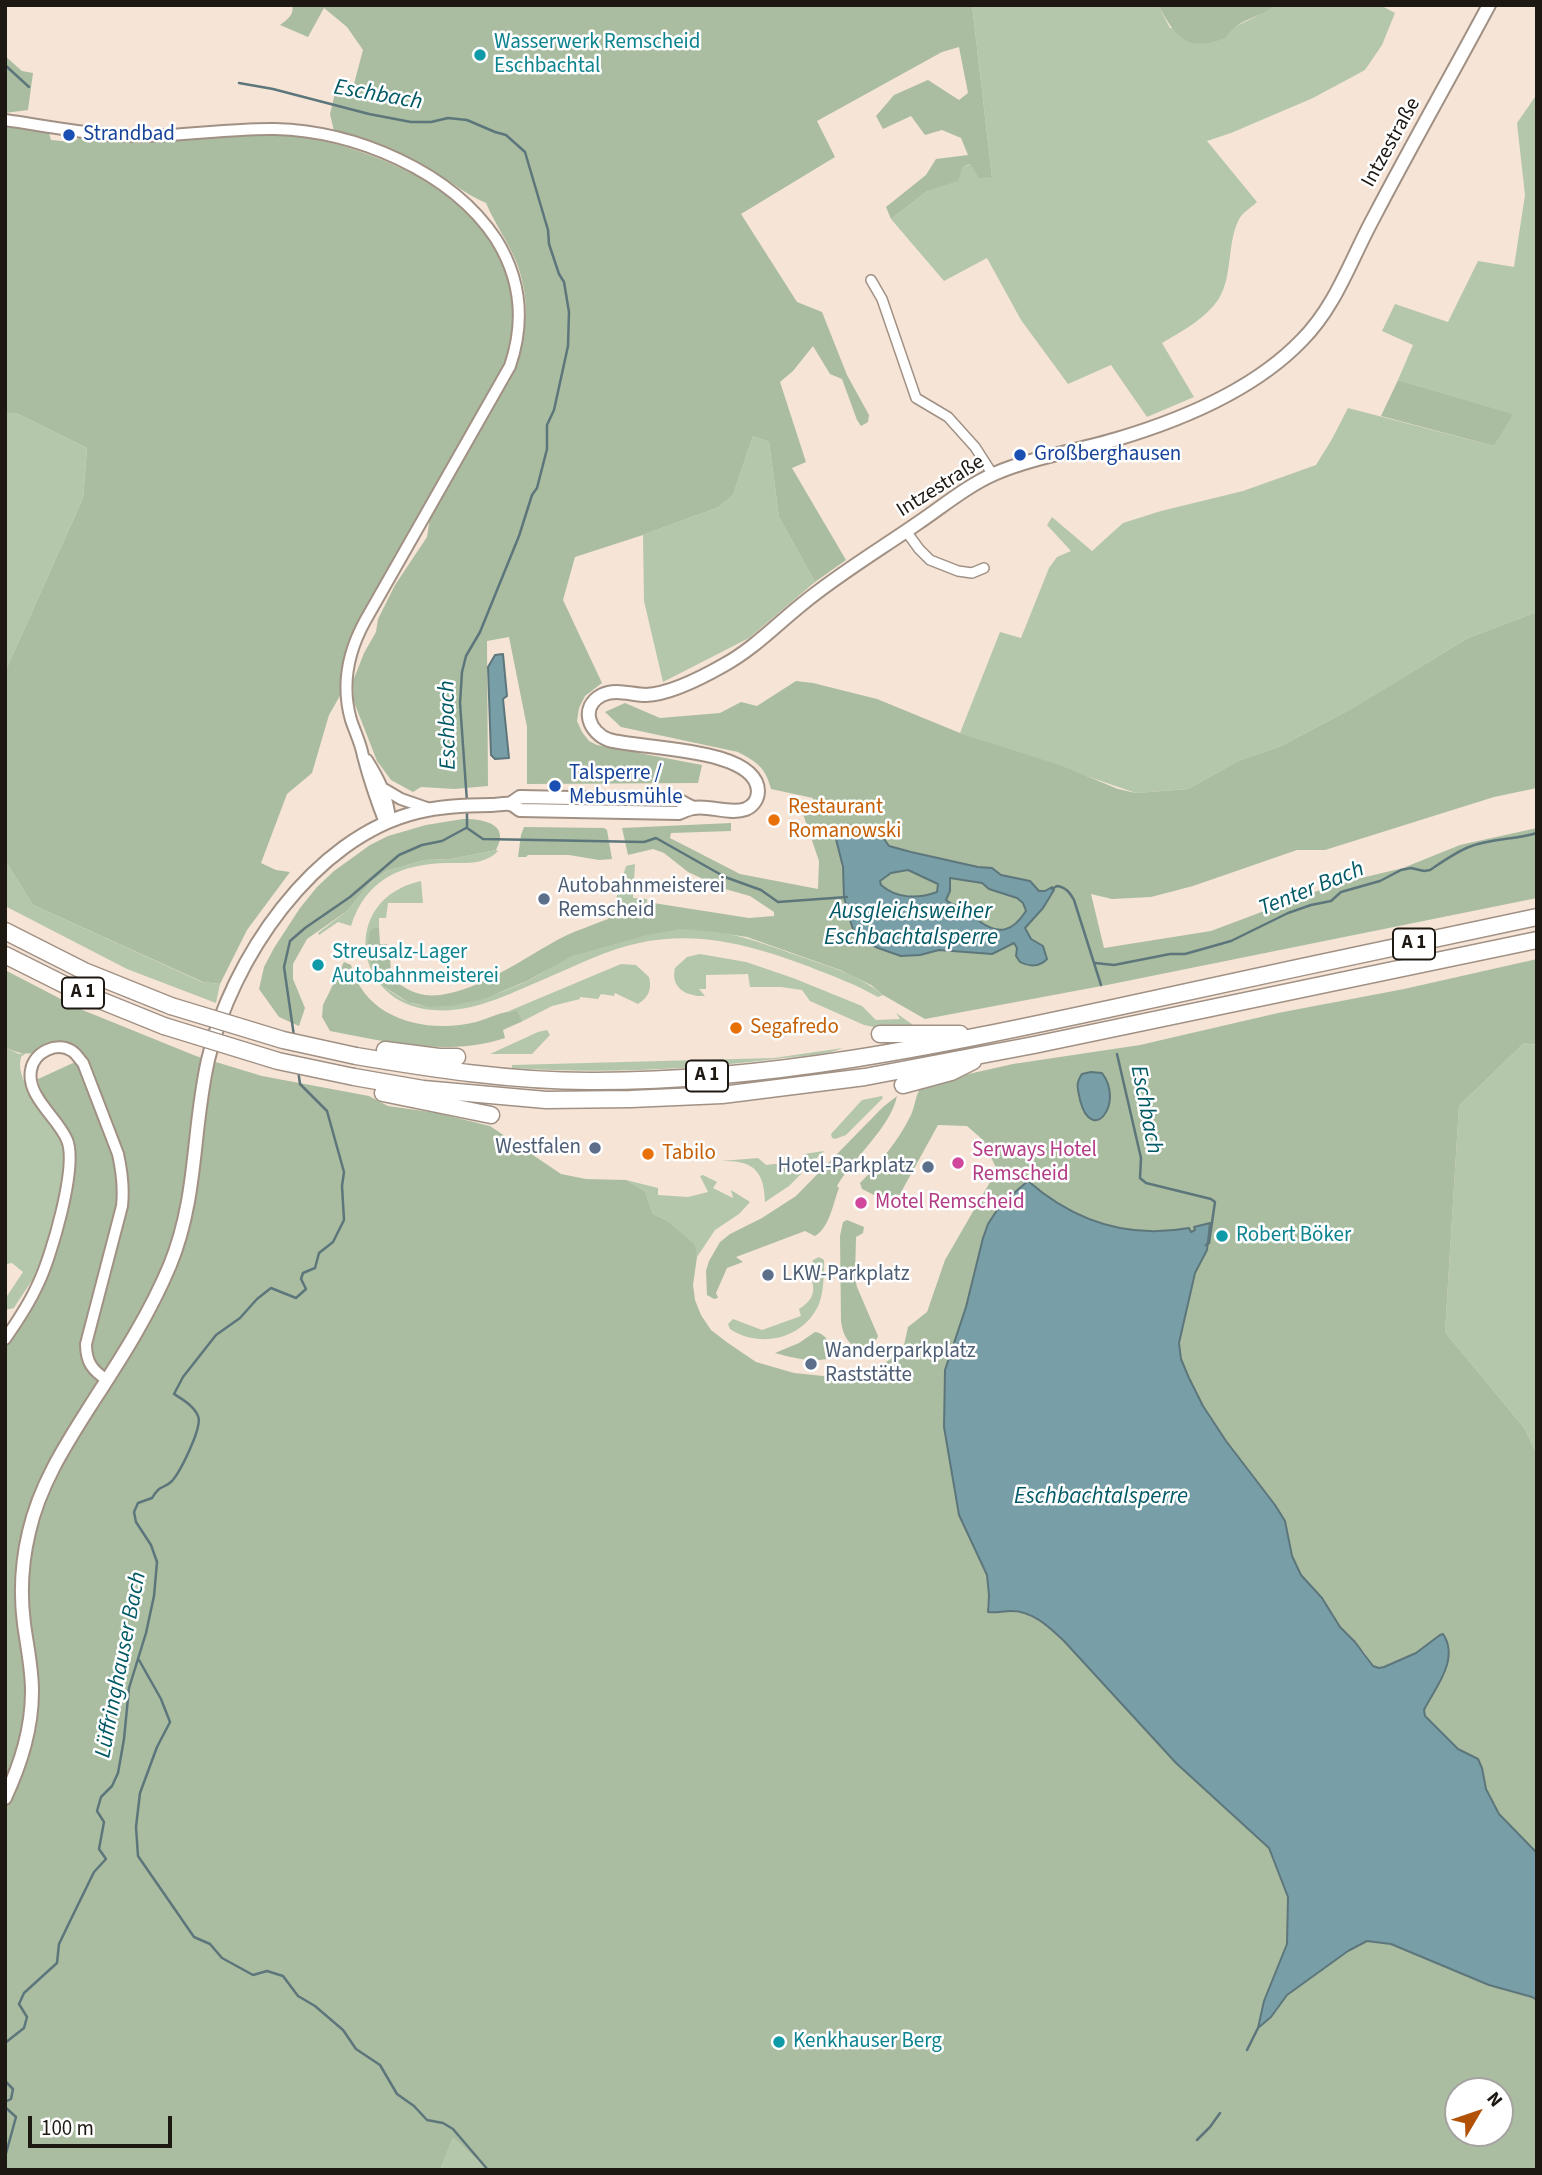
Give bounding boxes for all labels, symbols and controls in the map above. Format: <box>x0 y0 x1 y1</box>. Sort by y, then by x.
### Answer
place label: Wasserwerk Remscheid Eschbachtal <box>494 30 700 80</box>
marker: Wasserwerk Remscheid Eschbachtal <box>472 47 488 63</box>
water label: Eschbach <box>332 75 424 117</box>
street label: Intzestraße <box>1357 94 1427 192</box>
place label: Strandbad <box>83 122 175 148</box>
marker: Strandbad <box>61 127 77 143</box>
place label: Großberghausen <box>1034 442 1181 468</box>
marker: Großberghausen <box>1012 447 1028 463</box>
street label: Intzestraße <box>893 450 989 524</box>
water label: Eschbach <box>434 680 464 770</box>
place label: Talsperre / Mebusmühle <box>569 761 683 811</box>
marker: Talsperre / Mebusmühle <box>547 778 563 794</box>
place label: Restaurant Romanowski <box>788 795 901 845</box>
marker: Restaurant Romanowski <box>766 812 782 828</box>
water label: Tenter Bach <box>1255 856 1369 924</box>
place label: Autobahnmeisterei Remscheid <box>558 874 725 924</box>
marker: Autobahnmeisterei Remscheid <box>536 891 552 907</box>
water label: Ausgleichsweiher Eschbachtalsperre <box>824 899 998 953</box>
road number: A 1 <box>1393 928 1435 960</box>
place label: Streusalz-Lager Autobahnmeisterei <box>332 940 499 990</box>
marker: Streusalz-Lager Autobahnmeisterei <box>310 957 326 973</box>
road number: A 1 <box>62 978 104 1009</box>
place label: Segafredo <box>750 1015 839 1041</box>
marker: Segafredo <box>728 1020 744 1036</box>
road number: A 1 <box>686 1060 728 1092</box>
water label: Eschbach <box>1123 1063 1167 1157</box>
place label: Westfalen <box>495 1135 581 1161</box>
place label: Serways Hotel Remscheid <box>972 1138 1097 1188</box>
marker: Westfalen <box>587 1140 603 1156</box>
place label: Tabilo <box>662 1141 716 1167</box>
marker: Tabilo <box>640 1146 656 1162</box>
place label: Hotel-Parkplatz <box>778 1154 914 1180</box>
marker: Serways Hotel Remscheid <box>950 1155 966 1171</box>
marker: Hotel-Parkplatz <box>920 1159 936 1175</box>
place label: Motel Remscheid <box>875 1190 1025 1216</box>
marker: Motel Remscheid <box>853 1195 869 1211</box>
place label: Robert Böker <box>1236 1223 1351 1249</box>
marker: Robert Böker <box>1214 1228 1230 1244</box>
place label: LKW-Parkplatz <box>782 1262 910 1288</box>
marker: LKW-Parkplatz <box>760 1267 776 1283</box>
place label: Wanderparkplatz Raststätte <box>825 1339 976 1389</box>
marker: Wanderparkplatz Raststätte <box>803 1356 819 1372</box>
water label: Eschbachtalsperre <box>1014 1484 1188 1512</box>
water label: Lüffringhauser Bach <box>90 1570 154 1760</box>
place label: Kenkhauser Berg <box>793 2029 942 2055</box>
marker: Kenkhauser Berg <box>771 2034 787 2050</box>
north arrow <box>1444 2077 1514 2147</box>
text: N <box>1480 2086 1509 2113</box>
scale bar <box>32 2102 175 2146</box>
text: 100 m <box>41 2113 94 2143</box>

